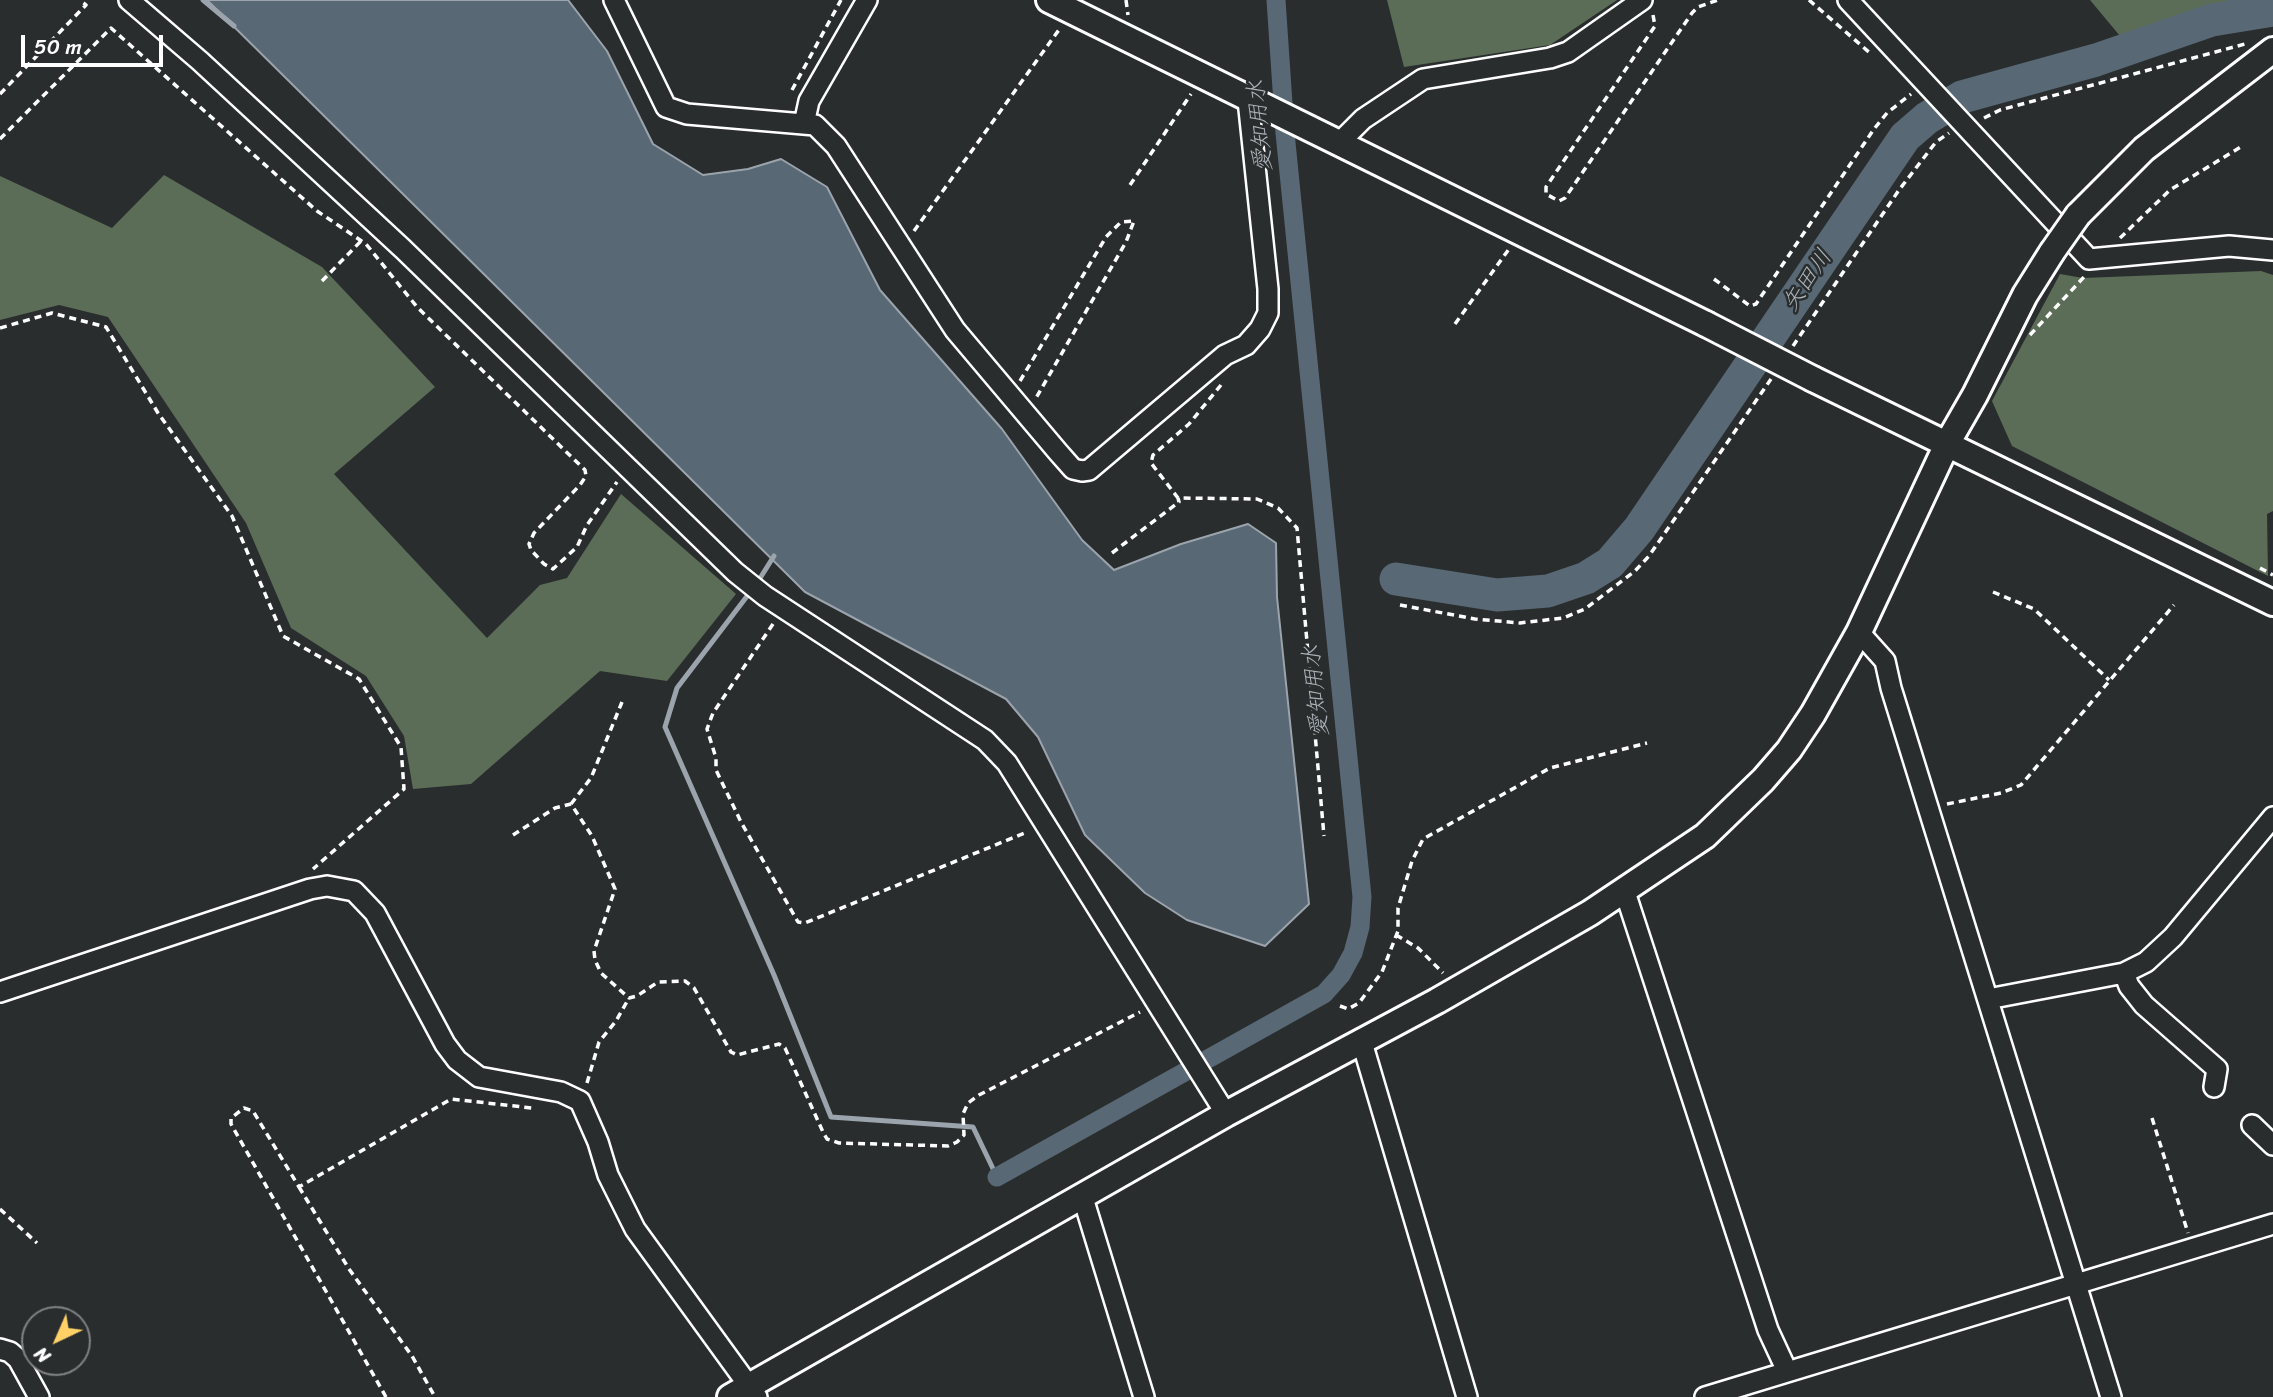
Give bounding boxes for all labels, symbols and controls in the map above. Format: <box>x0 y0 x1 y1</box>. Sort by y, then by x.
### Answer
scale bar <box>24 21 166 65</box>
text: 50 m <box>34 28 82 66</box>
water label: 愛知用水 <box>1243 79 1279 173</box>
water label: 矢田川 <box>1777 245 1839 317</box>
water label: 愛知用水 <box>1298 644 1336 738</box>
north arrow <box>21 1306 91 1376</box>
text: N <box>26 1339 59 1371</box>

